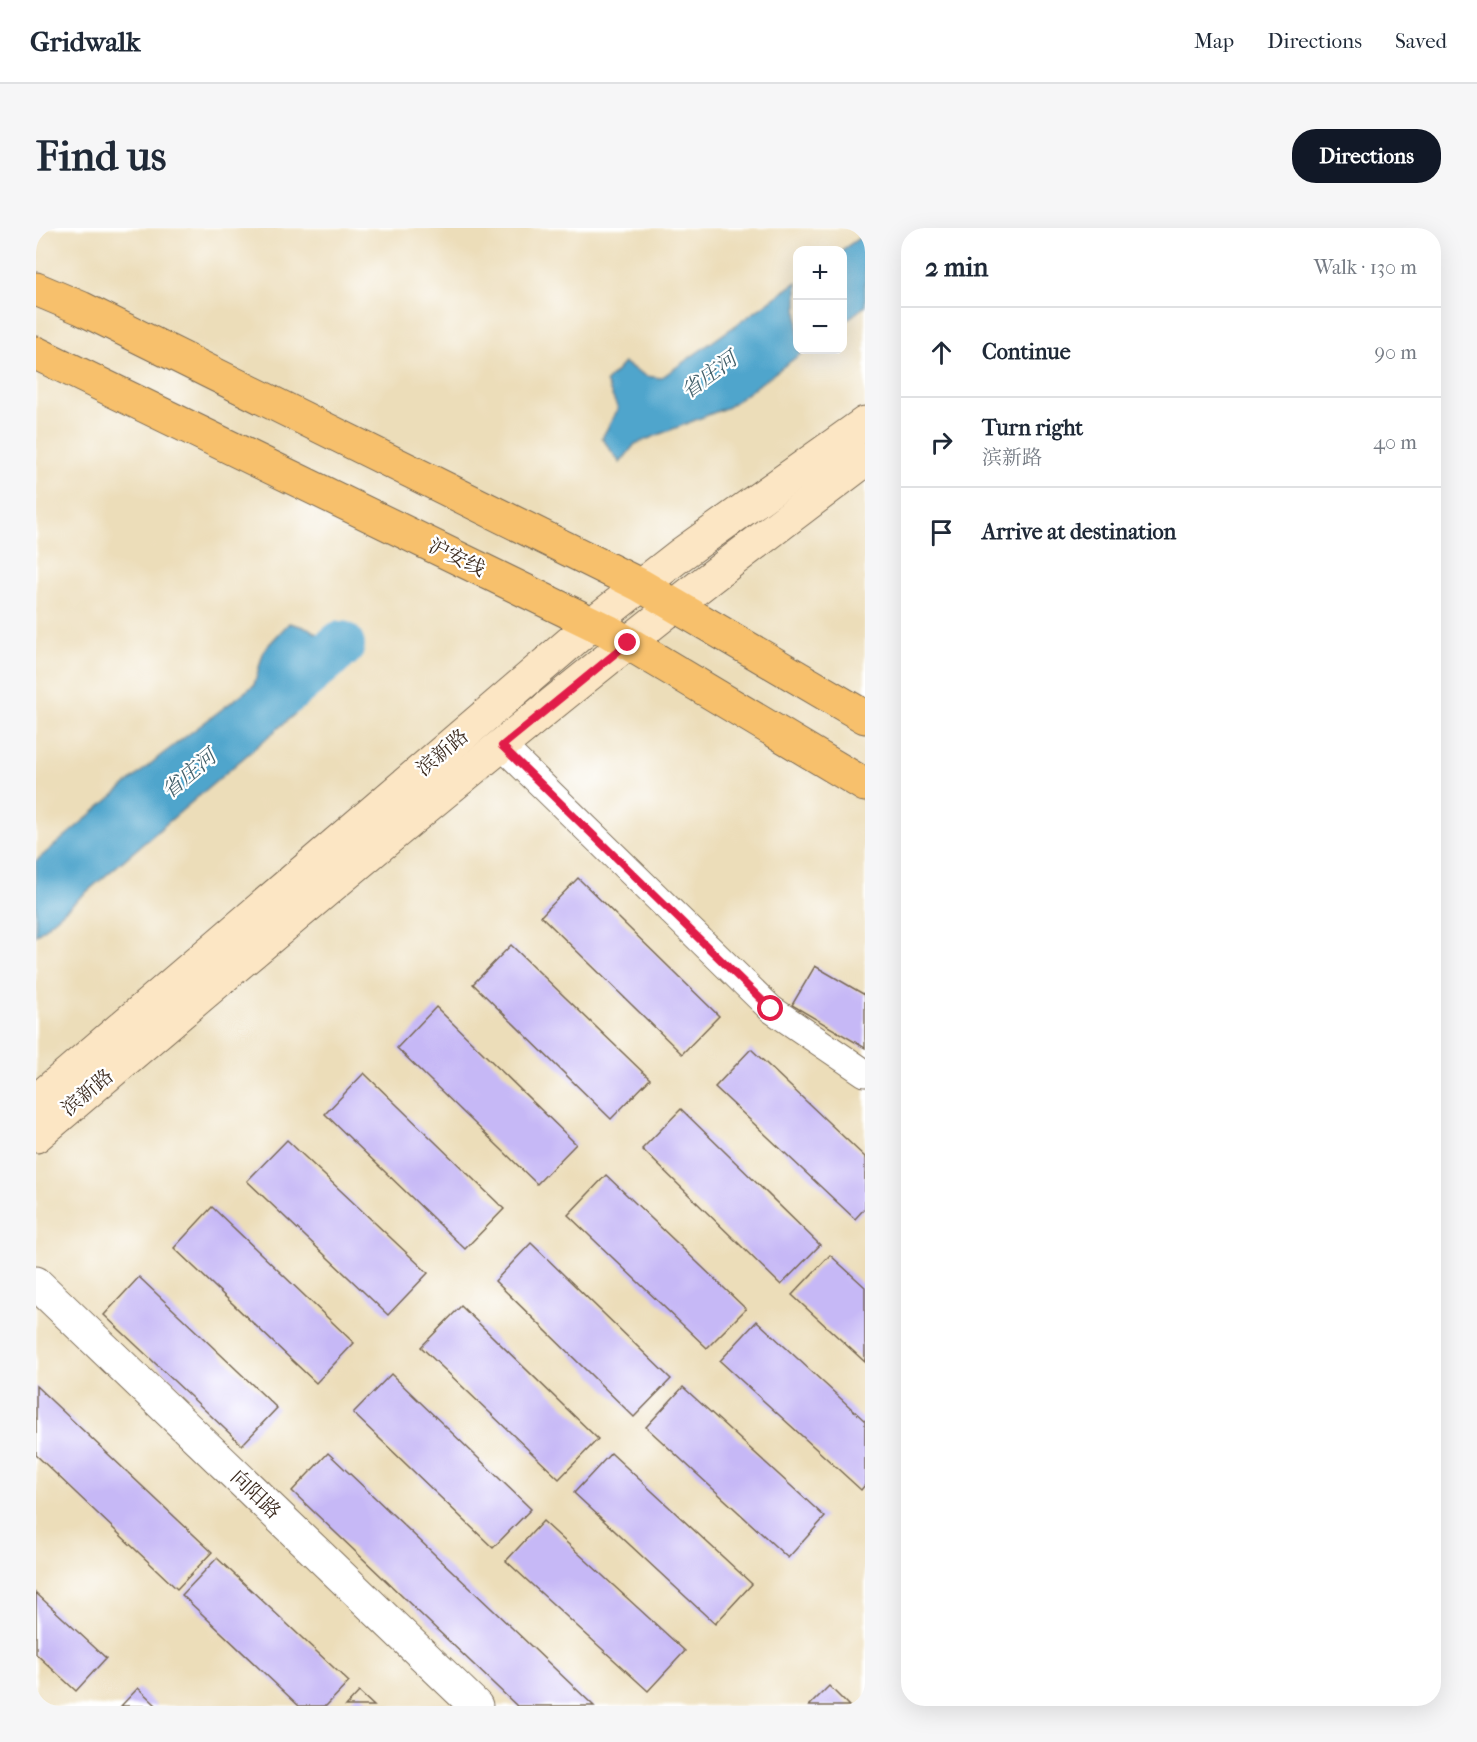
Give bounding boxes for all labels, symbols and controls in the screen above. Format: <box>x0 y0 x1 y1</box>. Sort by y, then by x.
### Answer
text: Gridwalk <box>30 25 141 58</box>
text: Map <box>1194 29 1234 53</box>
text: Directions <box>1267 29 1362 53</box>
text: Saved <box>1395 29 1447 53</box>
button: Directions <box>1292 129 1441 183</box>
text: Find us <box>36 132 166 181</box>
map controls <box>793 246 847 354</box>
button: + <box>793 246 847 300</box>
text: 2 min <box>925 252 988 283</box>
text: Walk · 130 m <box>1314 256 1417 279</box>
button: − <box>793 300 847 354</box>
icon: ahead <box>925 336 958 369</box>
text: Continue <box>982 339 1071 365</box>
text: 90 m <box>1375 341 1417 364</box>
water label: 省庄河 <box>676 344 745 403</box>
text: Turn right <box>982 415 1083 441</box>
icon: right <box>925 426 958 459</box>
text: 40 m <box>1373 431 1417 454</box>
text: 滨新路 <box>982 446 1042 469</box>
icon: arrive <box>925 516 958 549</box>
text: Arrive at destination <box>982 519 1176 545</box>
street label: 沪安线 <box>425 534 489 581</box>
route end <box>614 629 640 655</box>
street label: 滨新路 <box>412 724 473 780</box>
water label: 省庄河 <box>157 742 224 803</box>
route start <box>757 995 783 1021</box>
street label: 滨新路 <box>57 1064 118 1120</box>
street label: 向阳路 <box>226 1465 285 1523</box>

